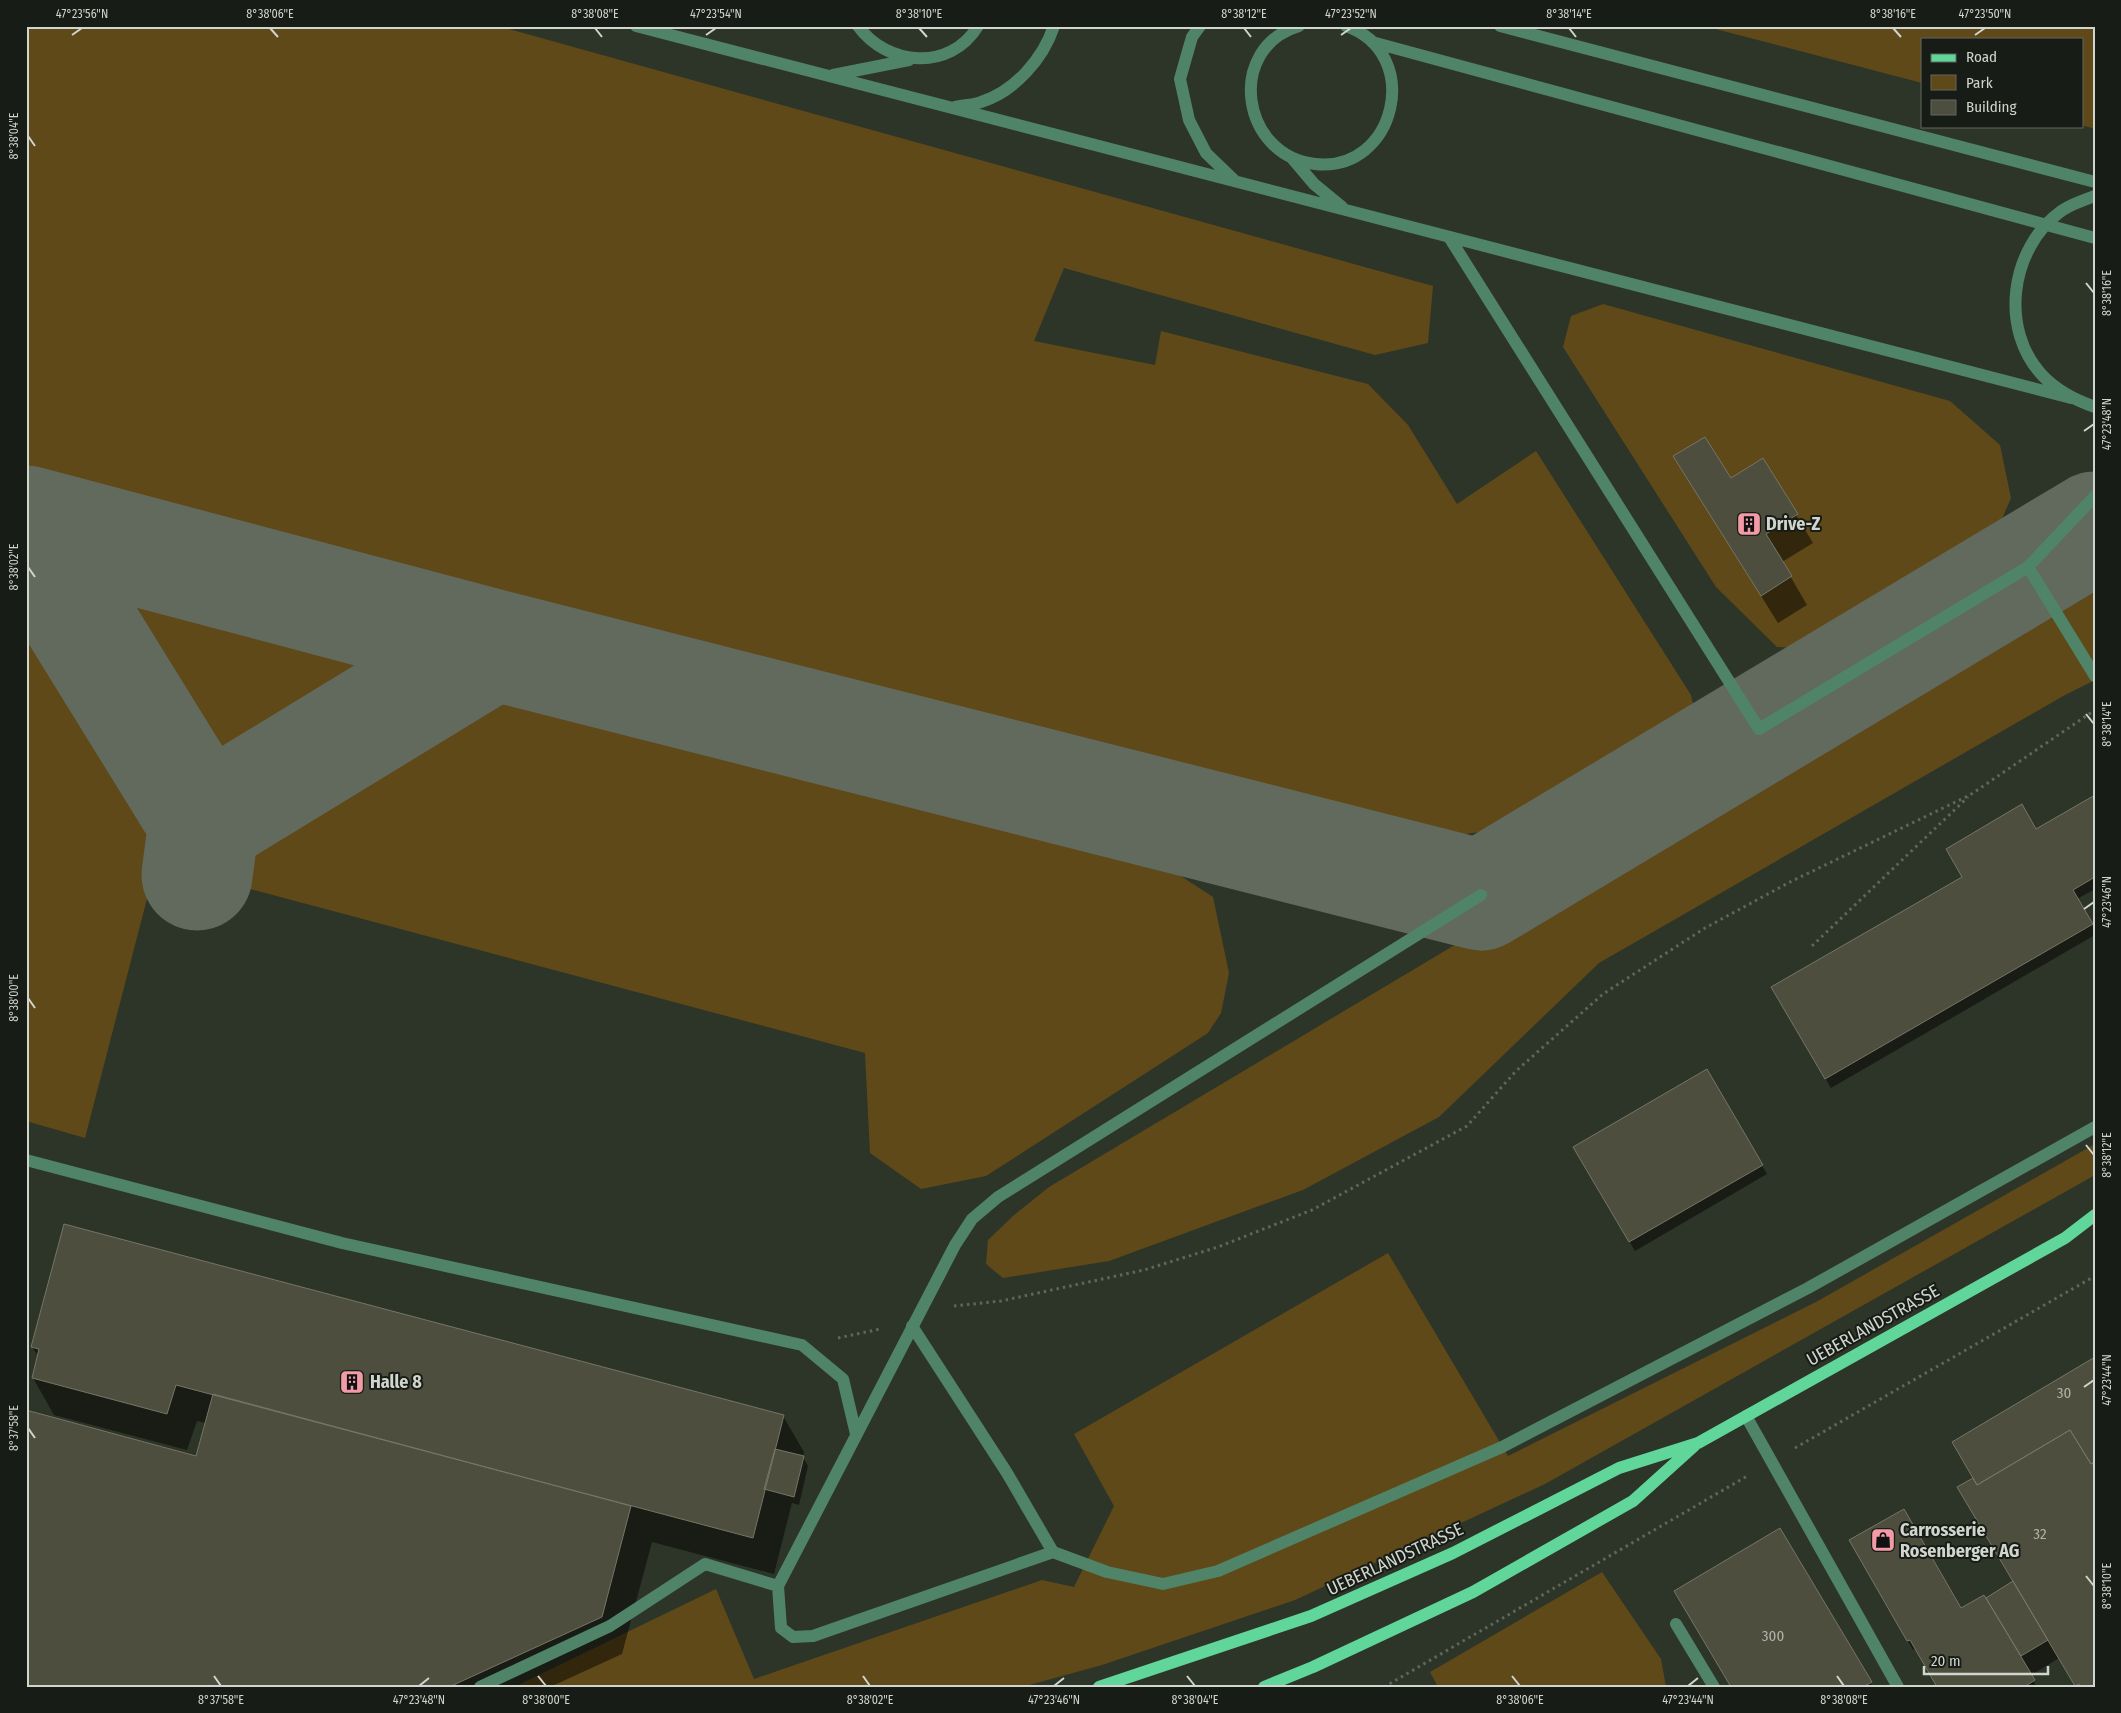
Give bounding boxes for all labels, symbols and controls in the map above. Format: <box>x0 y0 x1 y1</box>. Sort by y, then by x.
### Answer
text: 47°23'56"N <box>56 7 108 21</box>
text: 8°38'06"E <box>246 7 294 21</box>
text: 8°38'08"E <box>571 7 619 21</box>
text: 47°23'54"N <box>690 7 742 21</box>
text: 8°38'10"E <box>896 7 942 21</box>
text: 8°38'12"E <box>1221 7 1267 21</box>
text: 47°23'52"N <box>1325 7 1377 21</box>
text: 8°38'14"E <box>1546 7 1592 21</box>
text: 8°38'16"E <box>1870 7 1916 21</box>
text: 47°23'50"N <box>1959 7 2011 21</box>
legend <box>1921 38 2084 128</box>
text: Road <box>1966 48 1997 66</box>
text: Park <box>1966 74 1993 92</box>
text: Building <box>1966 98 2017 116</box>
text: 8°38'04"E <box>7 112 21 159</box>
text: 8°38'16"E <box>2100 270 2114 316</box>
text: 47°23'48"N <box>2100 398 2114 450</box>
building icon: Drive-Z <box>1736 511 1762 537</box>
place label: Drive-Z <box>1766 513 1821 535</box>
text: 8°38'02"E <box>7 543 21 590</box>
text: 8°38'14"E <box>2100 701 2114 747</box>
text: 47°23'46"N <box>2100 876 2114 928</box>
text: 8°38'00"E <box>7 974 21 1022</box>
text: 8°38'12"E <box>2100 1132 2114 1178</box>
street label: UEBERLANDSTRASSE <box>1803 1279 1943 1371</box>
text: 47°23'44"N <box>2100 1354 2114 1406</box>
building icon: Halle 8 <box>339 1369 365 1395</box>
place label: Halle 8 <box>370 1371 422 1393</box>
house number: 30 <box>2057 1384 2071 1402</box>
text: 8°37'58"E <box>7 1405 21 1451</box>
street label: UEBERLANDSTRASSE <box>1323 1518 1467 1600</box>
place label: Carrosserie Rosenberger AG <box>1900 1519 2019 1562</box>
house number: 32 <box>2033 1525 2047 1543</box>
shop icon: Carrosserie Rosenberger AG <box>1870 1527 1896 1553</box>
text: 8°38'10"E <box>2100 1563 2114 1609</box>
house number: 300 <box>1762 1627 1784 1645</box>
scale bar <box>1924 1643 2047 1675</box>
text: 20 m <box>1931 1652 1961 1670</box>
text: 8°37'58"E <box>198 1693 244 1707</box>
text: 47°23'48"N <box>393 1693 445 1707</box>
text: 8°38'00"E <box>522 1693 570 1707</box>
text: 8°38'02"E <box>847 1693 894 1707</box>
text: 47°23'46"N <box>1028 1693 1080 1707</box>
text: 8°38'04"E <box>1172 1693 1219 1707</box>
text: 8°38'06"E <box>1496 1693 1544 1707</box>
text: 47°23'44"N <box>1662 1693 1714 1707</box>
text: 8°38'08"E <box>1820 1693 1868 1707</box>

